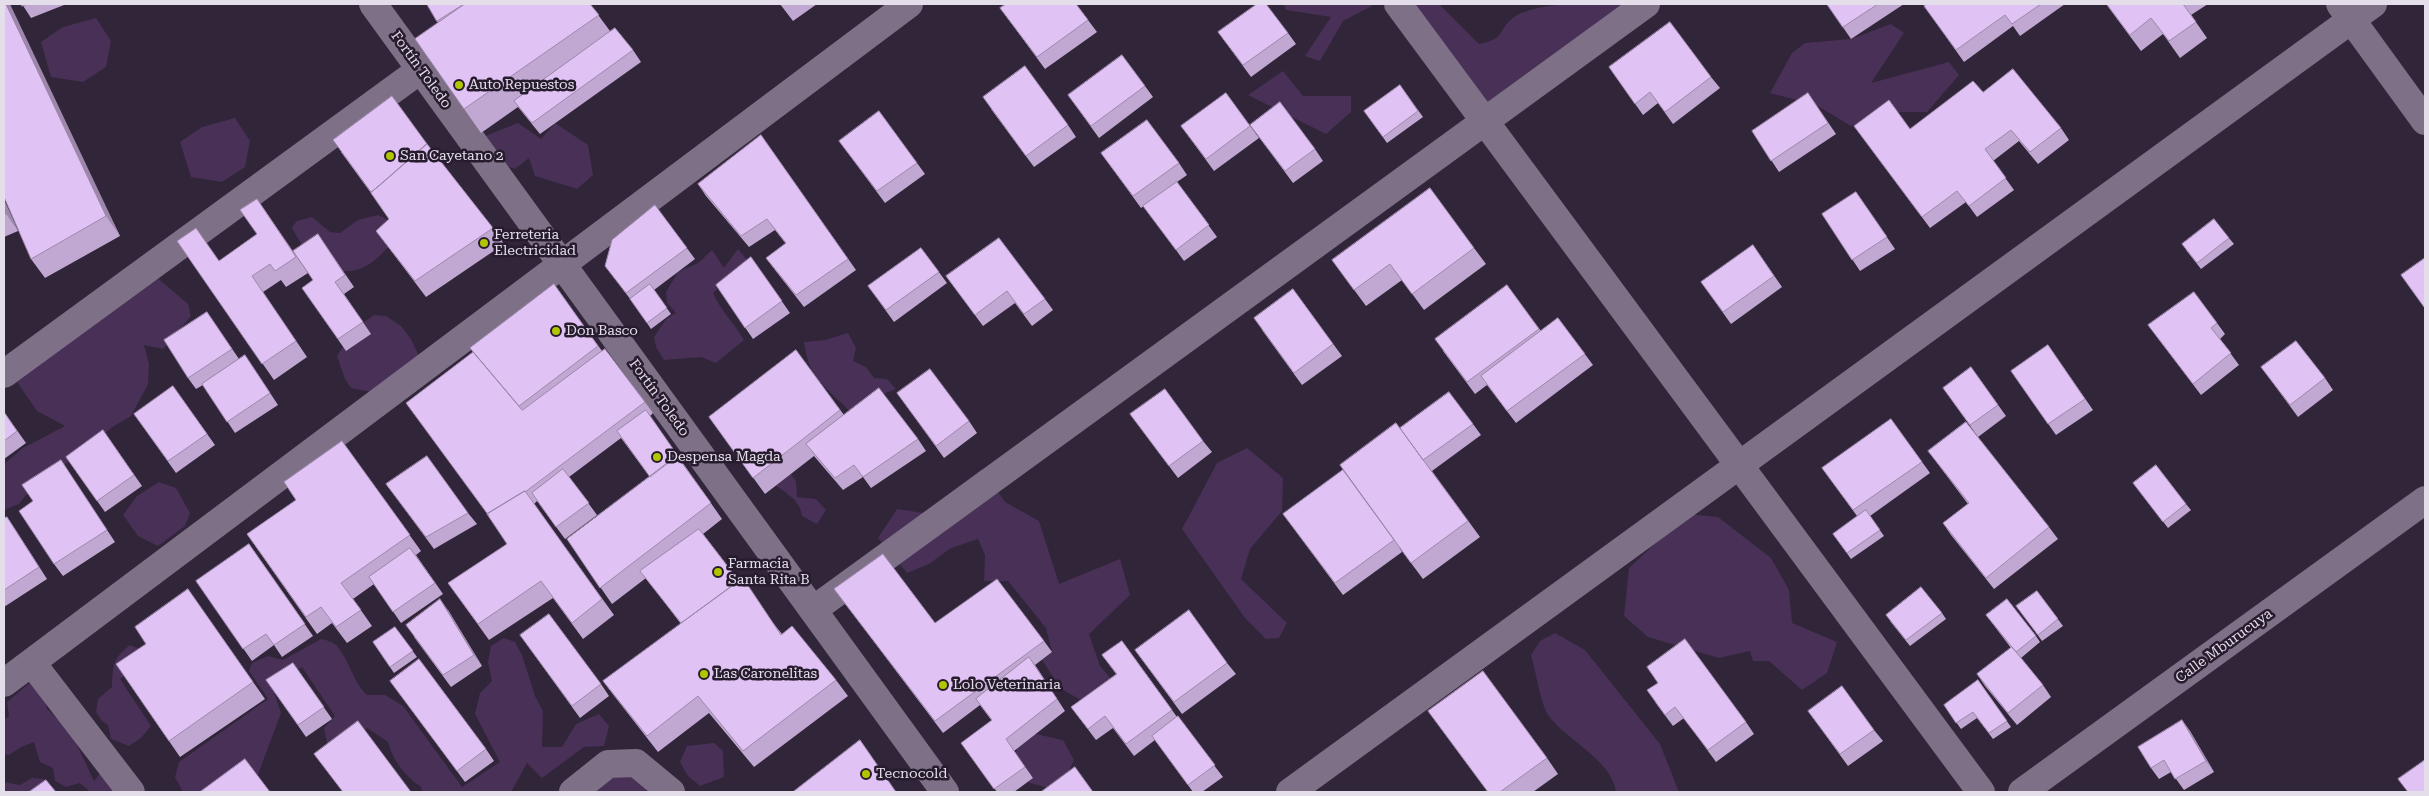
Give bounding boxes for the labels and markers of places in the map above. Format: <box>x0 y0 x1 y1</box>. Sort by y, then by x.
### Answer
place label: Auto Repuestos <box>469 77 574 93</box>
marker: Auto Repuestos <box>453 79 465 91</box>
place label: San Cayetano 2 <box>400 148 504 164</box>
marker: San Cayetano 2 <box>384 150 396 162</box>
place label: Ferreteria Electricidad <box>494 227 576 260</box>
marker: Ferreteria Electricidad <box>478 237 490 249</box>
place label: Don Basco <box>566 323 638 339</box>
marker: Don Basco <box>550 325 562 337</box>
place label: Despensa Magda <box>667 449 781 465</box>
marker: Despensa Magda <box>651 451 663 463</box>
place label: Farmacia Santa Rita B <box>728 556 810 588</box>
marker: Farmacia Santa Rita B <box>712 566 724 578</box>
place label: Las Caronelitas <box>714 666 817 682</box>
marker: Las Caronelitas <box>698 668 710 680</box>
place label: Lolo Veterinaria <box>953 677 1061 693</box>
marker: Lolo Veterinaria <box>937 679 949 691</box>
place label: Tecnocold <box>876 766 947 782</box>
marker: Tecnocold <box>860 768 872 780</box>

